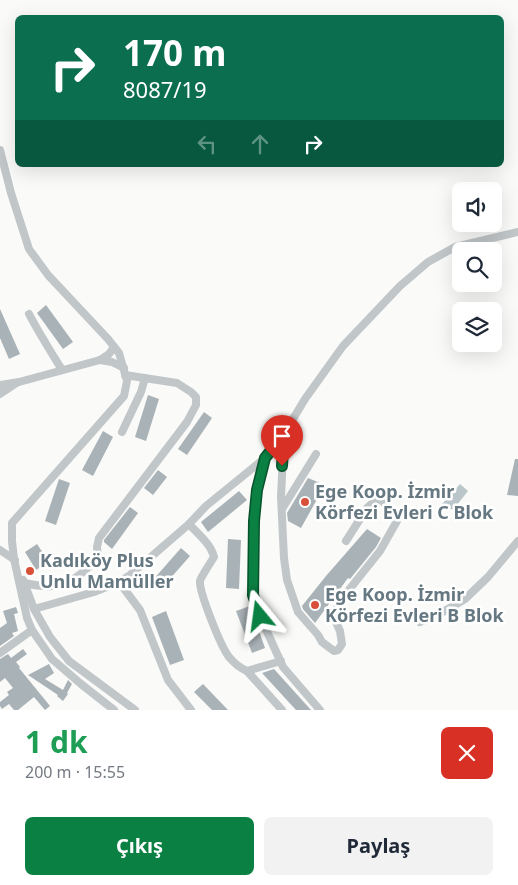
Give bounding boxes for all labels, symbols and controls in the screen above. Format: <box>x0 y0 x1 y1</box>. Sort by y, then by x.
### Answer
text: 170 m <box>123 29 226 76</box>
icon: right <box>40 35 105 100</box>
text: 8087/19 <box>123 74 207 104</box>
icon: left <box>193 130 221 158</box>
icon: ahead <box>246 130 274 158</box>
icon: right <box>299 130 327 158</box>
map controls <box>452 182 502 352</box>
button: sound <box>452 182 502 232</box>
button: search <box>452 242 502 292</box>
button: layers <box>452 302 502 352</box>
pin <box>261 415 303 466</box>
icon: arrive <box>268 422 296 450</box>
place label: Ege Koop. İzmir Körfezi Evleri C Blok <box>315 479 494 524</box>
marker: Ege Koop. İzmir Körfezi Evleri C Blok <box>299 496 311 508</box>
place label: Kadıköy Plus Unlu Mamüller <box>40 548 174 593</box>
marker: Kadıköy Plus Unlu Mamüller <box>24 565 36 577</box>
place label: Ege Koop. İzmir Körfezi Evleri B Blok <box>325 582 505 627</box>
position arrow <box>233 589 285 641</box>
marker: Ege Koop. İzmir Körfezi Evleri B Blok <box>309 599 321 611</box>
text: 1 dk <box>25 721 88 762</box>
button: close <box>441 727 493 779</box>
text: 200 m · 15:55 <box>25 761 125 783</box>
button: Çıkış <box>25 817 254 875</box>
button: Paylaş <box>264 817 493 875</box>

